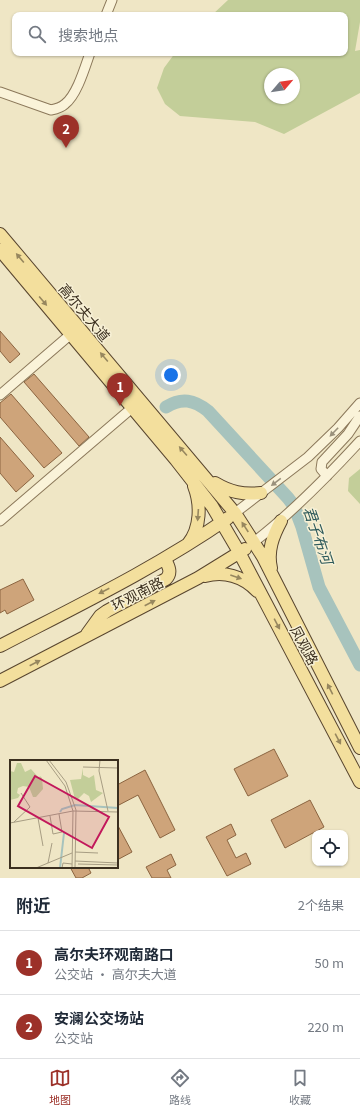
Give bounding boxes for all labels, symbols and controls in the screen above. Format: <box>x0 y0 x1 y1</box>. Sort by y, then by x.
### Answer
search box <box>12 12 348 56</box>
icon: search <box>26 23 48 45</box>
text: 搜索地点 <box>58 24 118 45</box>
north arrow <box>264 68 300 104</box>
pin: 2 <box>53 115 79 148</box>
one-way arrow <box>15 253 24 263</box>
street label: 高尔夫大道 <box>55 279 115 345</box>
one-way arrow <box>39 296 48 307</box>
one-way arrow <box>99 352 108 363</box>
your location <box>161 365 181 385</box>
pin: 1 <box>107 373 133 406</box>
one-way arrow <box>329 427 339 437</box>
one-way arrow <box>179 445 188 456</box>
one-way arrow <box>271 477 282 486</box>
water label: 君子布河 <box>299 503 340 570</box>
one-way arrow <box>195 508 202 521</box>
one-way arrow <box>241 522 248 533</box>
street label: 环观南路 <box>108 571 166 615</box>
one-way arrow <box>230 574 242 580</box>
one-way arrow <box>99 588 110 595</box>
one-way arrow <box>144 600 156 606</box>
one-way arrow <box>274 618 280 630</box>
street label: 凤观路 <box>286 622 324 668</box>
one-way arrow <box>29 660 40 666</box>
one-way arrow <box>327 683 333 694</box>
one-way arrow <box>334 733 341 745</box>
inset map <box>10 760 118 868</box>
map controls <box>312 830 348 866</box>
button: locate <box>312 830 348 866</box>
text: 附近 <box>16 892 50 917</box>
text: 2个结果 <box>298 895 344 914</box>
text: 高尔夫环观南路口 <box>54 943 174 964</box>
text: 1 <box>25 953 33 972</box>
text: 50 m <box>315 953 344 972</box>
text: 公交站 · 高尔夫大道 <box>54 964 177 983</box>
text: 安澜公交场站 <box>54 1007 144 1028</box>
text: 2 <box>25 1017 33 1036</box>
text: 220 m <box>307 1017 344 1036</box>
text: 公交站 <box>54 1028 93 1047</box>
tab: 地图 <box>49 1067 71 1107</box>
tab: 路线 <box>169 1067 191 1107</box>
tab: 收藏 <box>289 1067 311 1107</box>

